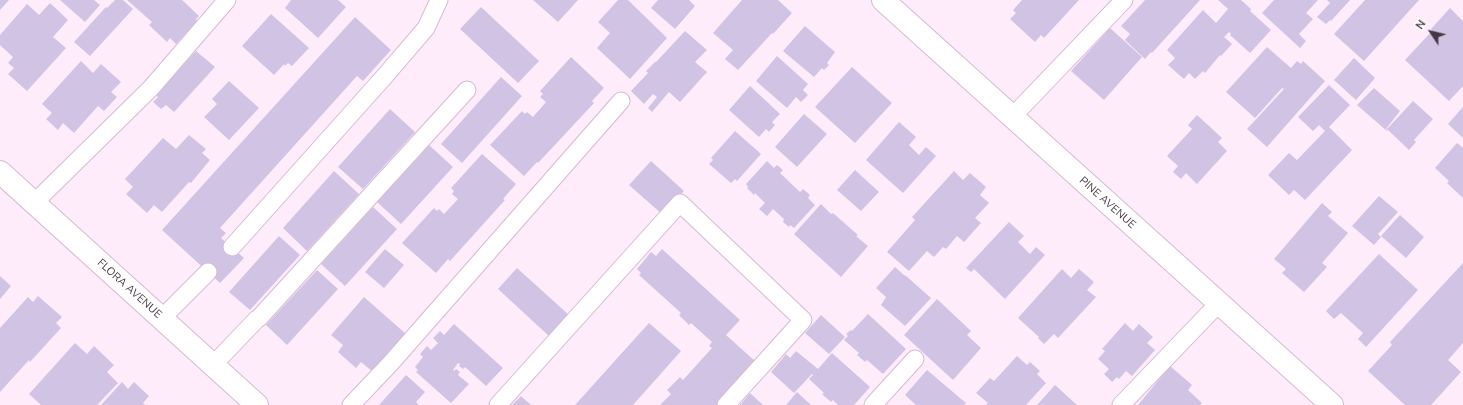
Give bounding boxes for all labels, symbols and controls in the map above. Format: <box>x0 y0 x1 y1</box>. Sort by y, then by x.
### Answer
north arrow <box>1411 12 1451 52</box>
text: N <box>1412 17 1429 33</box>
street label: PINE AVENUE <box>1076 174 1138 232</box>
street label: FLORA AVENUE <box>94 257 164 321</box>

